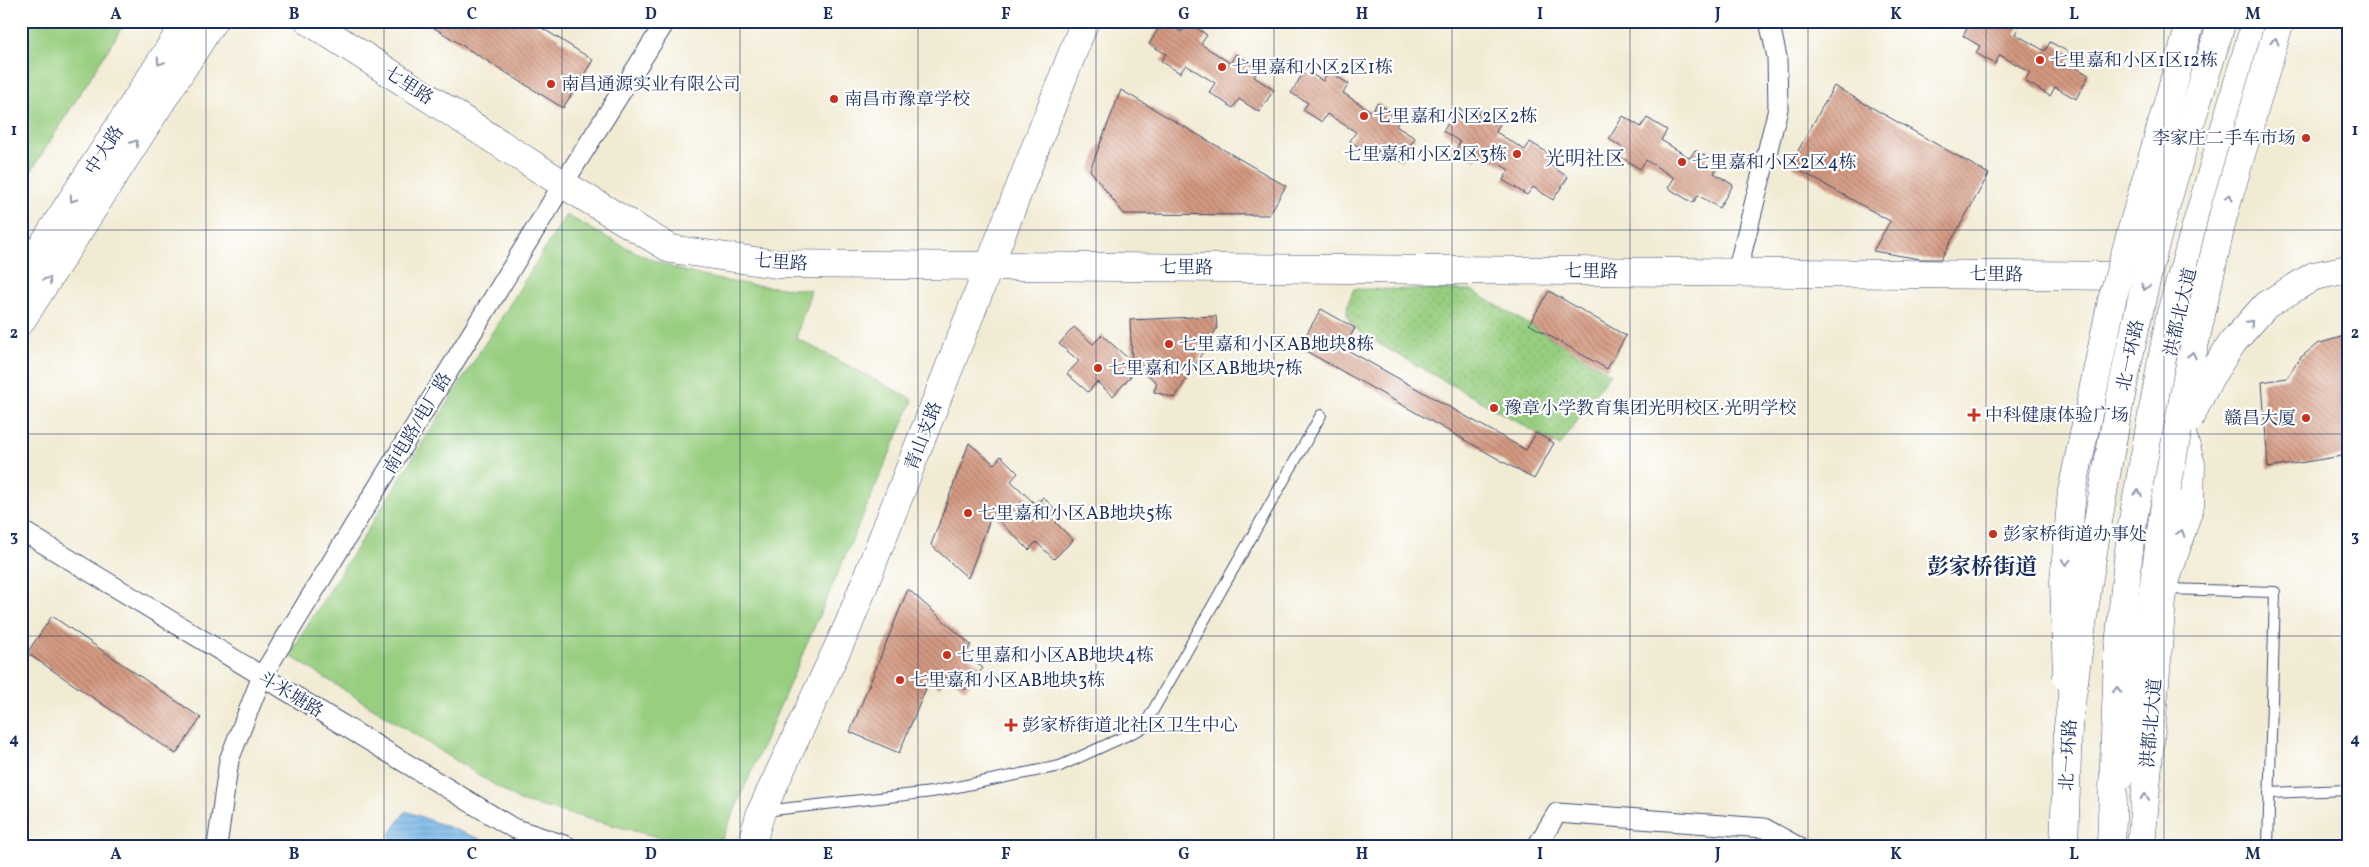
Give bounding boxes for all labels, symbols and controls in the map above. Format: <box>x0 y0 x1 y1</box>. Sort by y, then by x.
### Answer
text: A <box>110 4 122 26</box>
text: B <box>289 4 300 26</box>
text: C <box>467 4 477 26</box>
text: D <box>645 4 657 26</box>
text: E <box>823 4 833 26</box>
text: F <box>1001 4 1011 26</box>
text: G <box>1178 4 1190 26</box>
text: H <box>1356 4 1368 26</box>
text: I <box>1537 4 1543 26</box>
text: J <box>1714 4 1721 26</box>
text: K <box>1890 4 1902 26</box>
text: L <box>2069 4 2079 26</box>
text: M <box>2245 4 2261 26</box>
one-way arrow <box>2269 38 2279 46</box>
place label: 七里嘉和小区1区12栋 <box>2050 49 2218 74</box>
marker: 七里嘉和小区1区12栋 <box>2034 54 2046 66</box>
place label: 七里嘉和小区2区1栋 <box>1232 56 1393 81</box>
one-way arrow <box>157 57 167 66</box>
street label: 七里路 <box>379 61 438 111</box>
marker: 七里嘉和小区2区1栋 <box>1216 61 1228 73</box>
place label: 南昌通源实业有限公司 <box>561 73 741 98</box>
marker: 南昌通源实业有限公司 <box>545 78 557 90</box>
place label: 南昌市豫章学校 <box>844 88 970 113</box>
marker: 南昌市豫章学校 <box>828 93 840 105</box>
place label: 七里嘉和小区2区2栋 <box>1374 105 1537 130</box>
marker: 七里嘉和小区2区2栋 <box>1358 110 1370 122</box>
text: 1 <box>11 120 17 142</box>
text: 1 <box>2352 120 2358 142</box>
street label: 中大路 <box>80 121 130 180</box>
place label: 李家庄二手车市场 <box>2152 127 2296 152</box>
marker: 李家庄二手车市场 <box>2300 132 2312 144</box>
one-way arrow <box>129 140 138 149</box>
place label: 七里嘉和小区2区3栋 <box>1344 143 1507 168</box>
district label: 光明社区 <box>1545 146 1625 174</box>
marker: 七里嘉和小区2区3栋 <box>1511 148 1523 160</box>
place label: 七里嘉和小区2区4栋 <box>1692 151 1856 176</box>
marker: 七里嘉和小区2区4栋 <box>1676 156 1688 168</box>
one-way arrow <box>69 194 79 203</box>
one-way arrow <box>2223 194 2233 202</box>
street label: 七里路 <box>753 249 809 278</box>
street label: 七里路 <box>1159 256 1213 281</box>
street label: 七里路 <box>1564 260 1618 285</box>
street label: 七里路 <box>1969 263 2023 288</box>
street label: 洪都北大道 <box>2159 266 2204 359</box>
one-way arrow <box>41 277 51 286</box>
one-way arrow <box>2140 282 2151 291</box>
street label: 北一环路 <box>2112 317 2151 393</box>
one-way arrow <box>2244 319 2253 328</box>
text: 2 <box>10 323 18 345</box>
text: 2 <box>2351 323 2359 345</box>
place label: 七里嘉和小区AB地块8栋 <box>1179 333 1374 358</box>
marker: 七里嘉和小区AB地块8栋 <box>1163 338 1175 350</box>
one-way arrow <box>2186 351 2197 360</box>
place label: 七里嘉和小区AB地块7栋 <box>1108 357 1303 382</box>
marker: 七里嘉和小区AB地块7栋 <box>1092 362 1104 374</box>
street label: 南电路/电厂路 <box>378 368 459 479</box>
place label: 豫章小学教育集团光明校区·光明学校 <box>1504 397 1796 422</box>
street label: 青山支路 <box>900 398 949 475</box>
marker: 豫章小学教育集团光明校区·光明学校 <box>1488 402 1500 414</box>
place label: 中科健康体验广场 <box>1985 404 2129 429</box>
place label: 赣昌大厦 <box>2224 407 2296 432</box>
marker: 中科健康体验广场 <box>1967 408 1981 422</box>
marker: 赣昌大厦 <box>2300 412 2312 424</box>
one-way arrow <box>2132 489 2142 498</box>
place label: 七里嘉和小区AB地块5栋 <box>978 502 1173 527</box>
marker: 七里嘉和小区AB地块5栋 <box>962 507 974 519</box>
place label: 彭家桥街道办事处 <box>2003 523 2147 548</box>
text: 3 <box>10 526 18 548</box>
text: 3 <box>2351 526 2359 548</box>
marker: 彭家桥街道办事处 <box>1987 528 1999 540</box>
one-way arrow <box>2175 530 2185 538</box>
district label: 彭家桥街道 <box>1927 553 2037 584</box>
one-way arrow <box>2061 558 2072 566</box>
place label: 七里嘉和小区AB地块4栋 <box>957 644 1154 669</box>
marker: 七里嘉和小区AB地块4栋 <box>941 649 953 661</box>
street label: 斗米塘路 <box>253 666 328 725</box>
place label: 七里嘉和小区AB地块3栋 <box>910 669 1105 694</box>
marker: 七里嘉和小区AB地块3栋 <box>894 674 906 686</box>
street label: 洪都北大道 <box>2136 677 2169 769</box>
one-way arrow <box>2112 685 2123 693</box>
place label: 彭家桥街道北社区卫生中心 <box>1022 714 1238 739</box>
marker: 彭家桥街道北社区卫生中心 <box>1004 718 1018 732</box>
street label: 北一环路 <box>2055 718 2084 792</box>
text: 4 <box>9 729 19 751</box>
text: 4 <box>2350 729 2360 751</box>
one-way arrow <box>2139 793 2150 801</box>
text: A <box>110 844 122 866</box>
text: B <box>289 844 300 866</box>
text: C <box>467 844 477 866</box>
text: D <box>645 844 657 866</box>
text: E <box>823 844 833 866</box>
text: F <box>1001 844 1011 866</box>
text: G <box>1178 844 1190 866</box>
text: H <box>1356 844 1368 866</box>
text: I <box>1537 844 1543 866</box>
text: J <box>1714 844 1721 866</box>
text: K <box>1890 844 1902 866</box>
text: L <box>2069 844 2079 866</box>
text: M <box>2245 844 2261 866</box>

